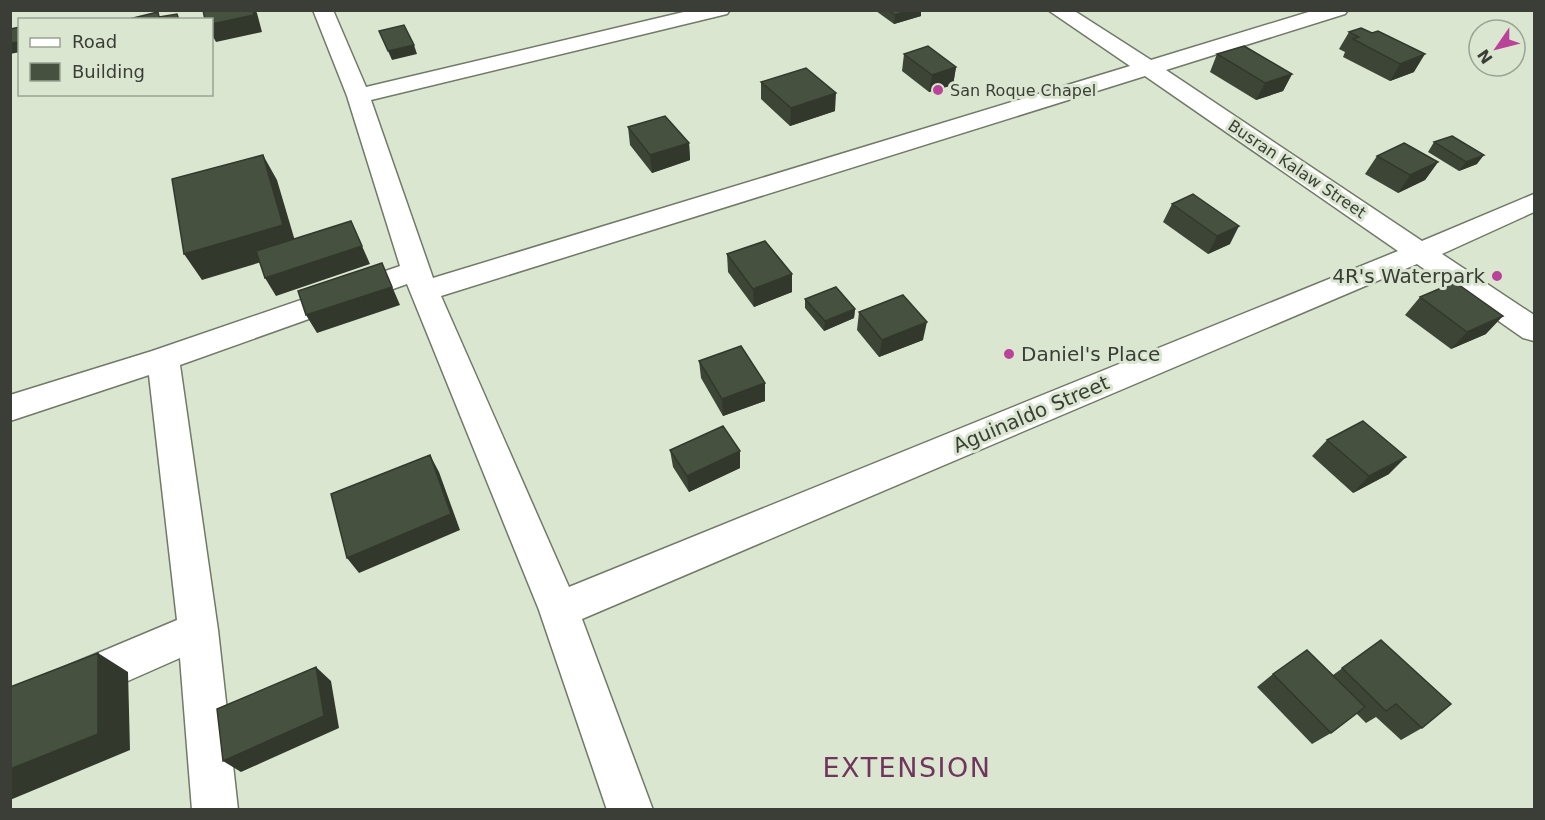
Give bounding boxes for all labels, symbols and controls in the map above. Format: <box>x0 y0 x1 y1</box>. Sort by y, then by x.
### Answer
legend <box>18 18 213 96</box>
north arrow <box>1467 18 1527 78</box>
text: Road <box>72 31 117 52</box>
text: N <box>1474 45 1497 67</box>
text: Building <box>72 61 145 82</box>
place label: San Roque Chapel <box>950 81 1096 100</box>
marker: San Roque Chapel <box>931 83 945 97</box>
street label: Busran Kalaw Street <box>1224 116 1370 222</box>
place label: 4R's Waterpark <box>1332 264 1485 288</box>
marker: 4R's Waterpark <box>1490 269 1504 283</box>
place label: Daniel's Place <box>1021 342 1160 366</box>
marker: Daniel's Place <box>1002 347 1016 361</box>
street label: Aguinaldo Street <box>949 370 1113 458</box>
district label: EXTENSION <box>823 752 991 783</box>

